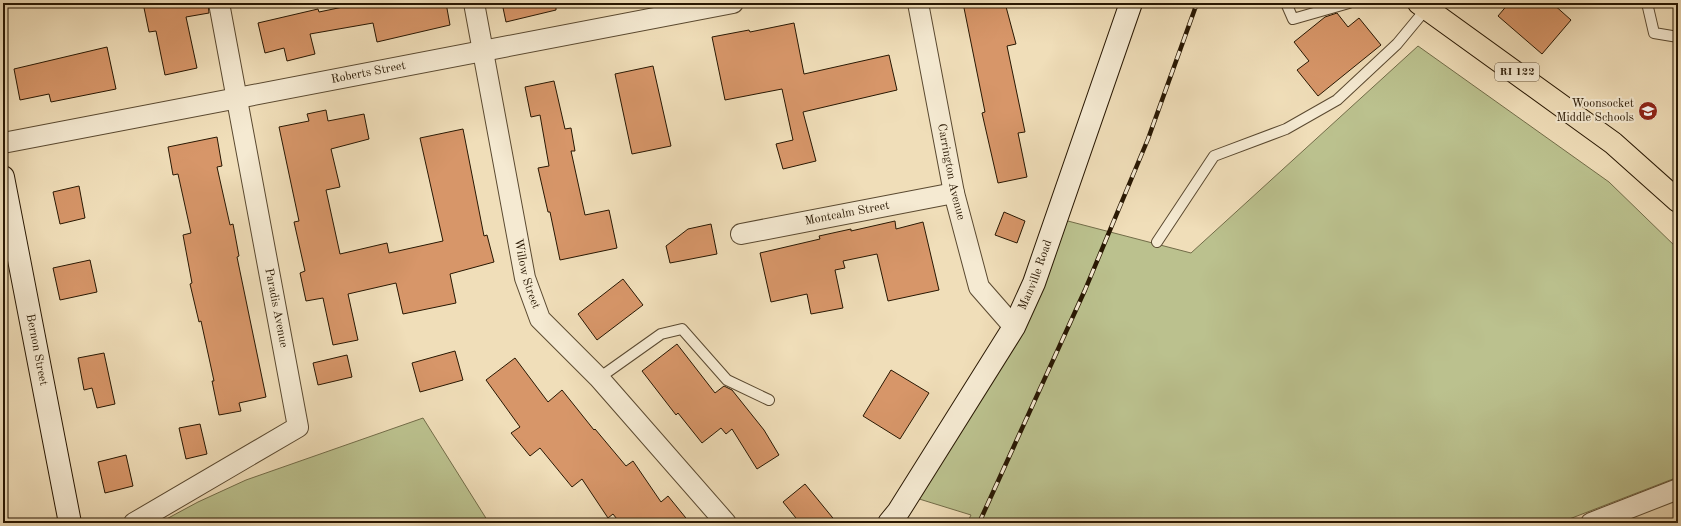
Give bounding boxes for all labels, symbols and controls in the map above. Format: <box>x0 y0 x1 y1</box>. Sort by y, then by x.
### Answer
street label: Roberts Street <box>330 60 407 86</box>
road number: RI 122 <box>1495 63 1539 81</box>
place label: Woonsocket Middle Schools <box>1557 98 1634 124</box>
school or university icon: Woonsocket Middle Schools <box>1637 100 1659 122</box>
street label: Carrington Avenue <box>935 123 967 222</box>
street label: Montcalm Street <box>804 200 890 228</box>
street label: Willow Street <box>512 238 542 311</box>
street label: Manville Road <box>1017 238 1054 312</box>
street label: Paradis Avenue <box>262 267 290 349</box>
street label: Bernon Street <box>24 313 49 387</box>

